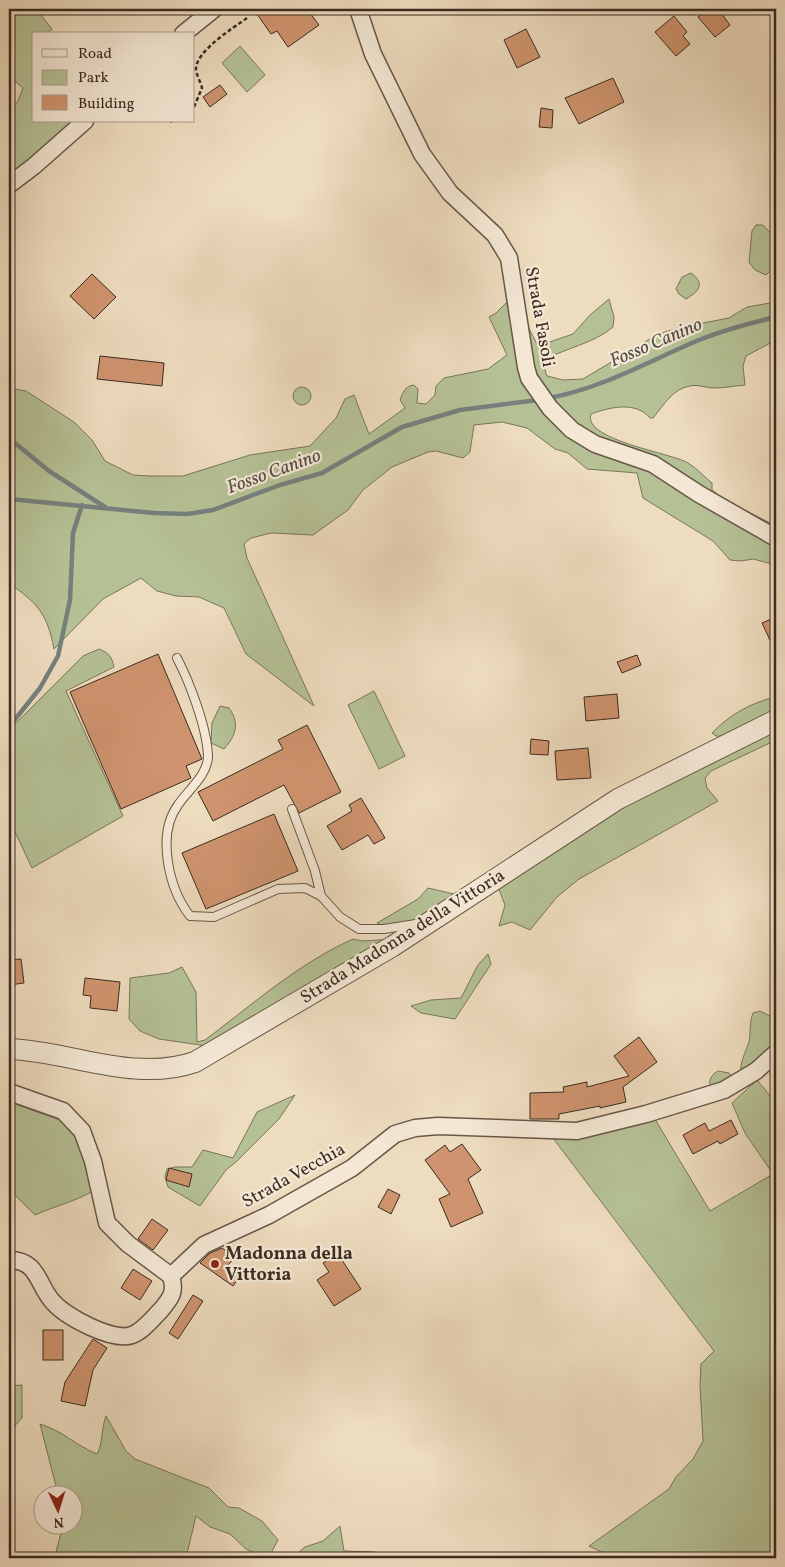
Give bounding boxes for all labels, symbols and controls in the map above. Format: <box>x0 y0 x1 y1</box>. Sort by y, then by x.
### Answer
legend <box>32 32 195 122</box>
text: Road <box>78 44 112 65</box>
text: Park <box>78 68 109 89</box>
text: Building <box>78 94 135 115</box>
street label: Strada Fasoli <box>518 265 560 369</box>
water label: Fosso Canino <box>606 312 707 374</box>
water label: Fosso Canino <box>223 443 325 501</box>
street label: Strada Madonna della Vittoria <box>296 864 510 1010</box>
street label: Strada Vecchia <box>238 1137 350 1215</box>
place label: Madonna della Vittoria <box>225 1242 353 1288</box>
marker: Madonna della Vittoria <box>209 1258 221 1270</box>
north arrow <box>32 1484 82 1534</box>
text: N <box>53 1512 65 1531</box>

